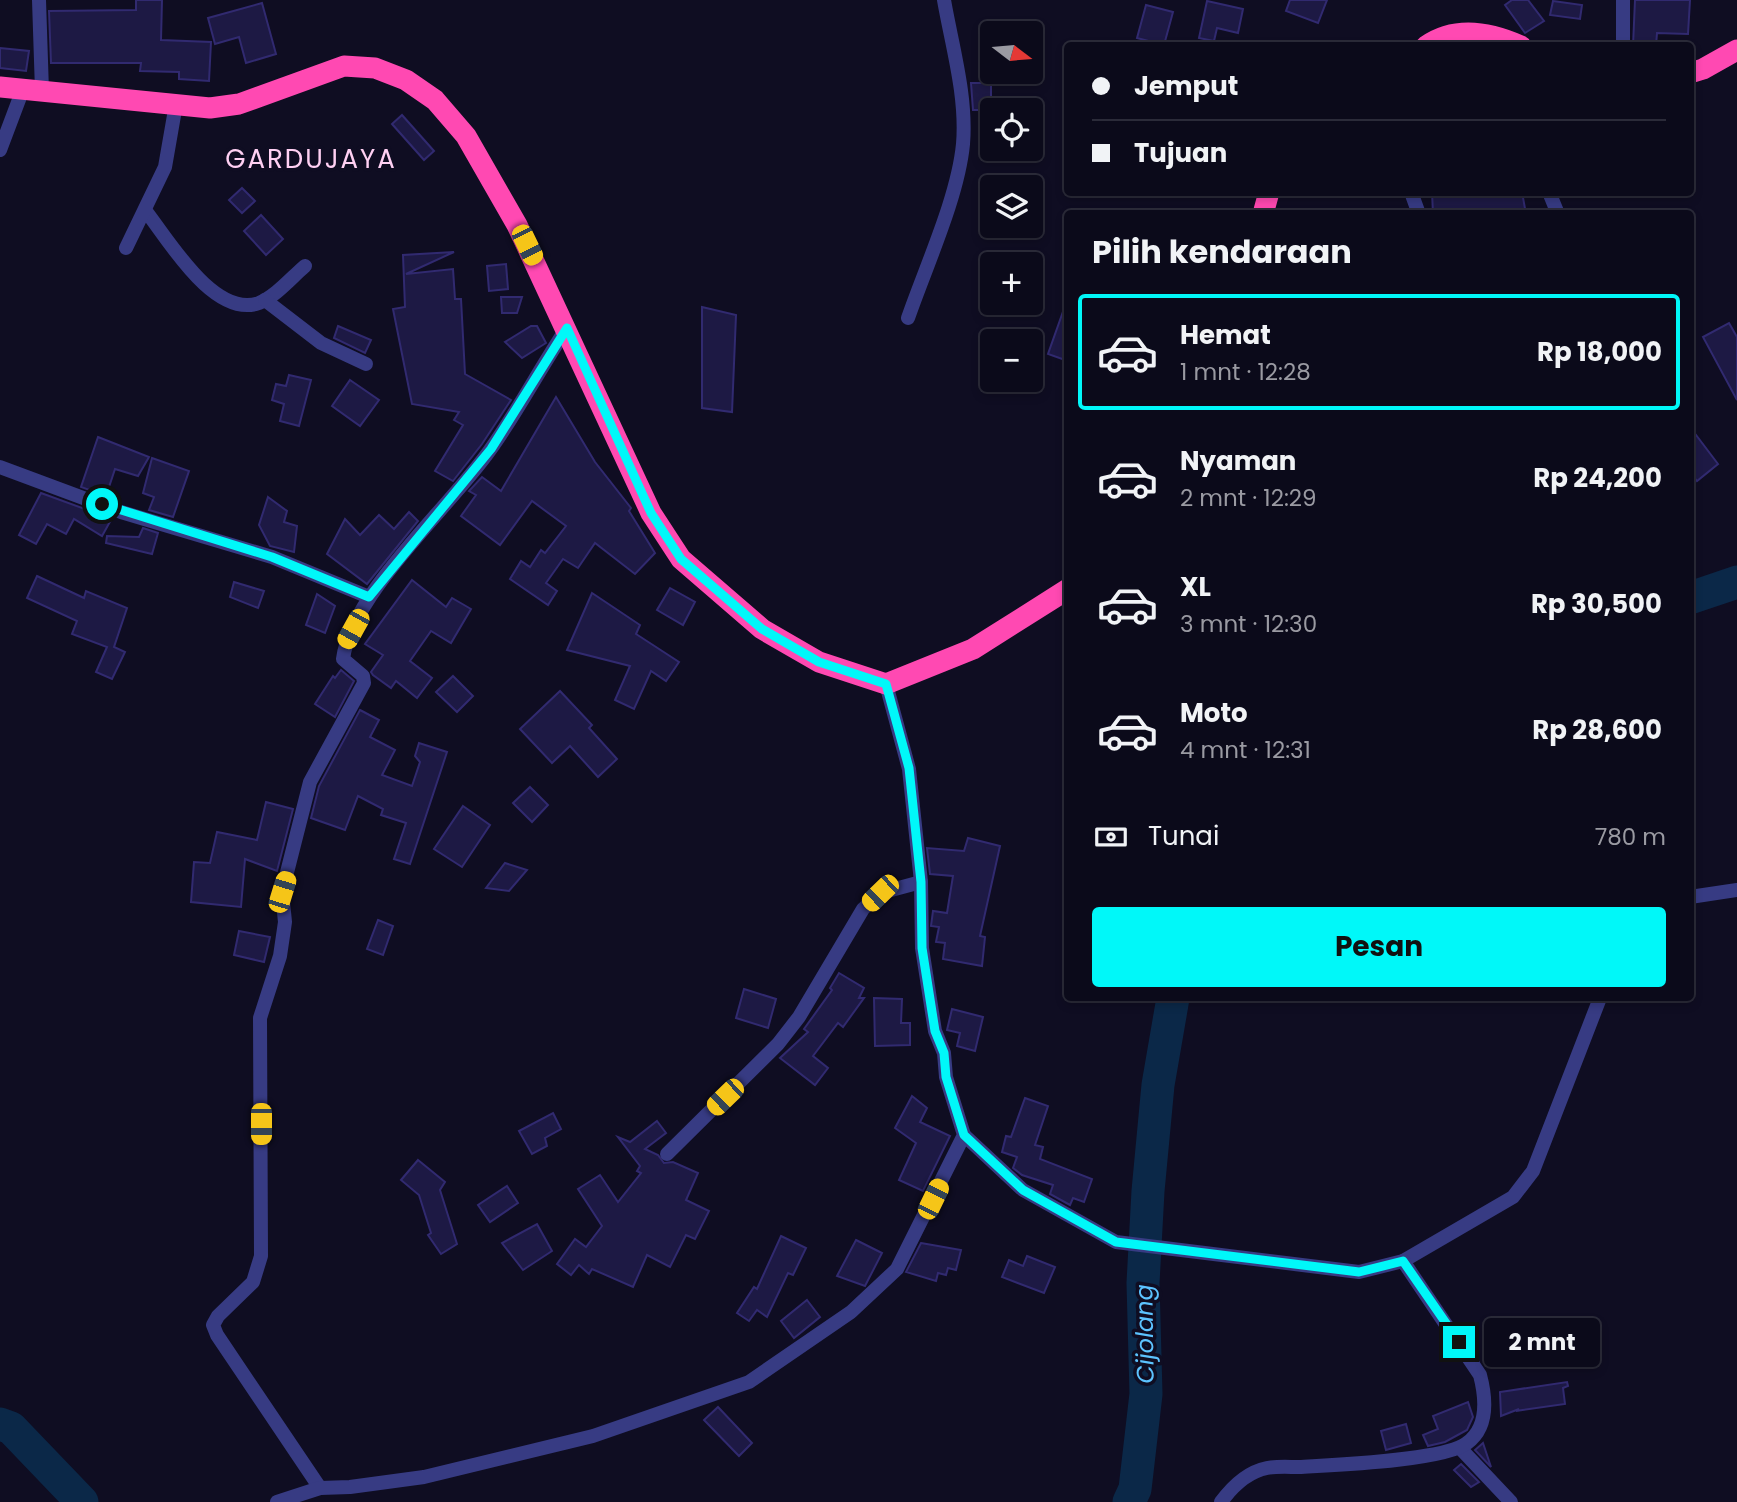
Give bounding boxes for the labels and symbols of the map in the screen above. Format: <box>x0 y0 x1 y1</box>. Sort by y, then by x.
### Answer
north arrow <box>980 21 1043 84</box>
district label: GARDUJAYA <box>225 141 397 177</box>
car <box>509 222 546 268</box>
route start <box>86 488 118 520</box>
car <box>334 606 373 652</box>
car <box>266 869 299 915</box>
car <box>858 871 903 915</box>
car <box>703 1075 748 1119</box>
car <box>251 1103 272 1145</box>
car <box>915 1176 952 1222</box>
water label: Cijolang <box>1127 1284 1162 1384</box>
callout: 2 mnt <box>1484 1318 1599 1366</box>
route end <box>1443 1326 1475 1358</box>

